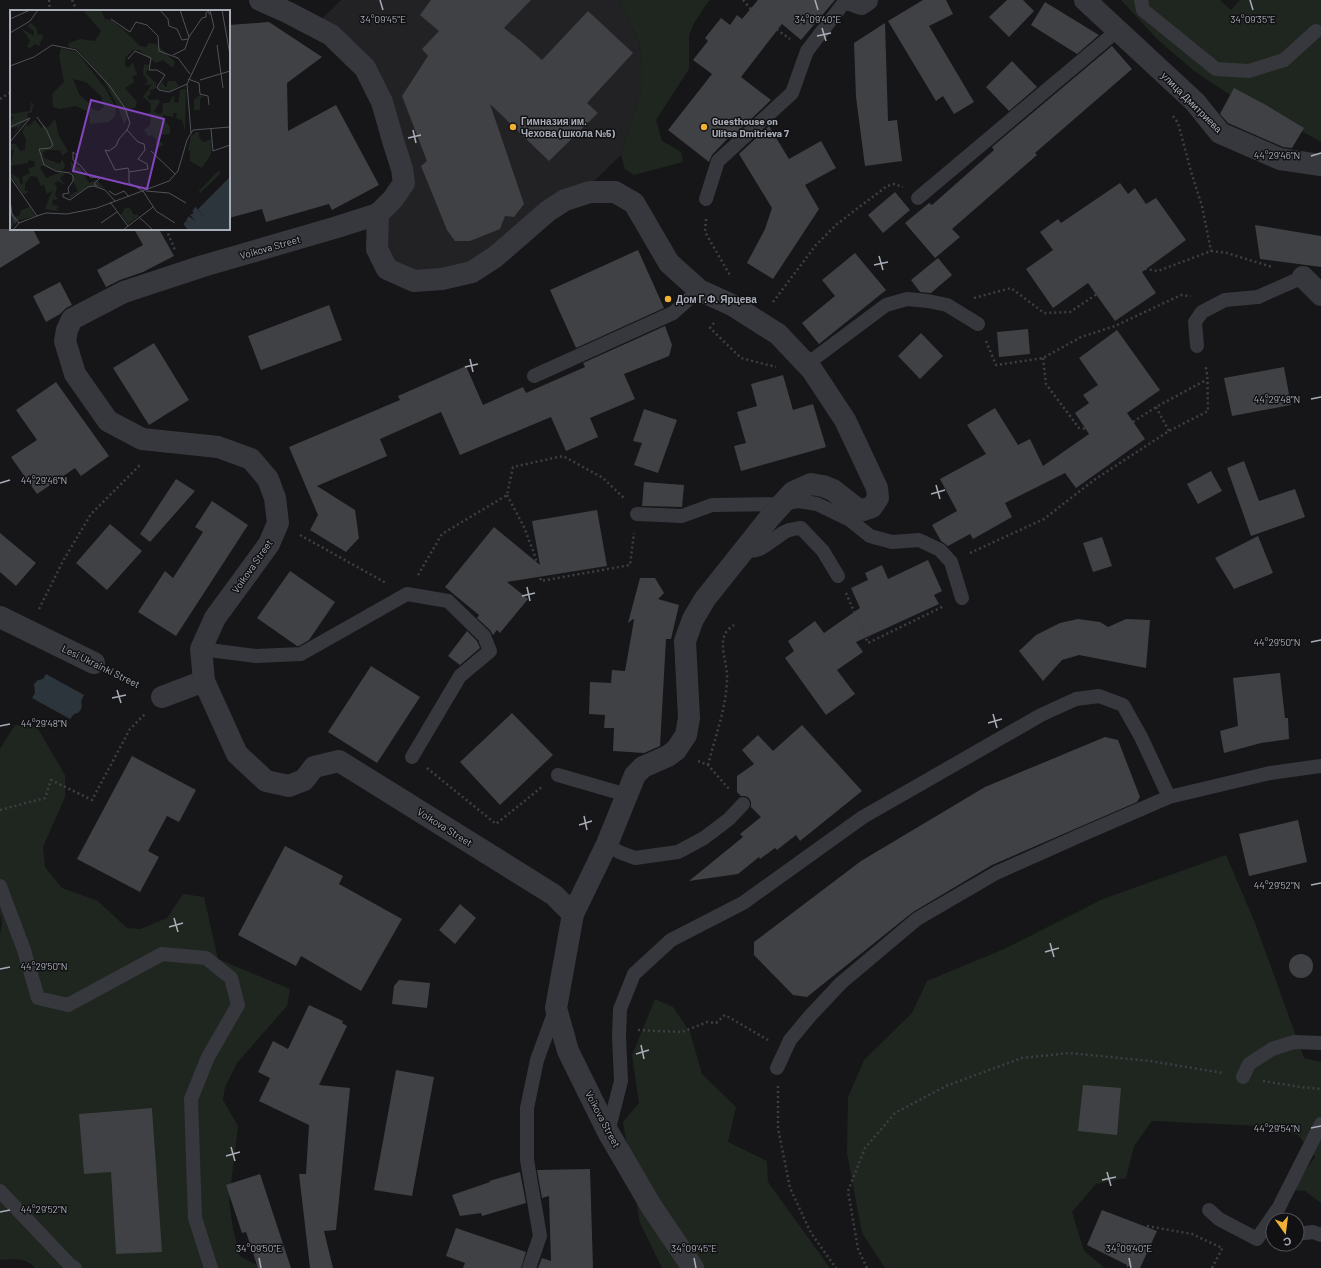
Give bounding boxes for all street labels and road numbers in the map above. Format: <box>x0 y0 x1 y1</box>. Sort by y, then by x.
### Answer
street label: улица Дмитриева <box>1159 69 1225 135</box>
street label: Voikova Street <box>238 233 302 261</box>
street label: Voikova Street <box>229 537 275 595</box>
street label: Lesi Ukrainki Street <box>60 642 142 690</box>
street label: Voikova Street <box>415 805 475 849</box>
street label: Voikova Street <box>583 1089 623 1150</box>

